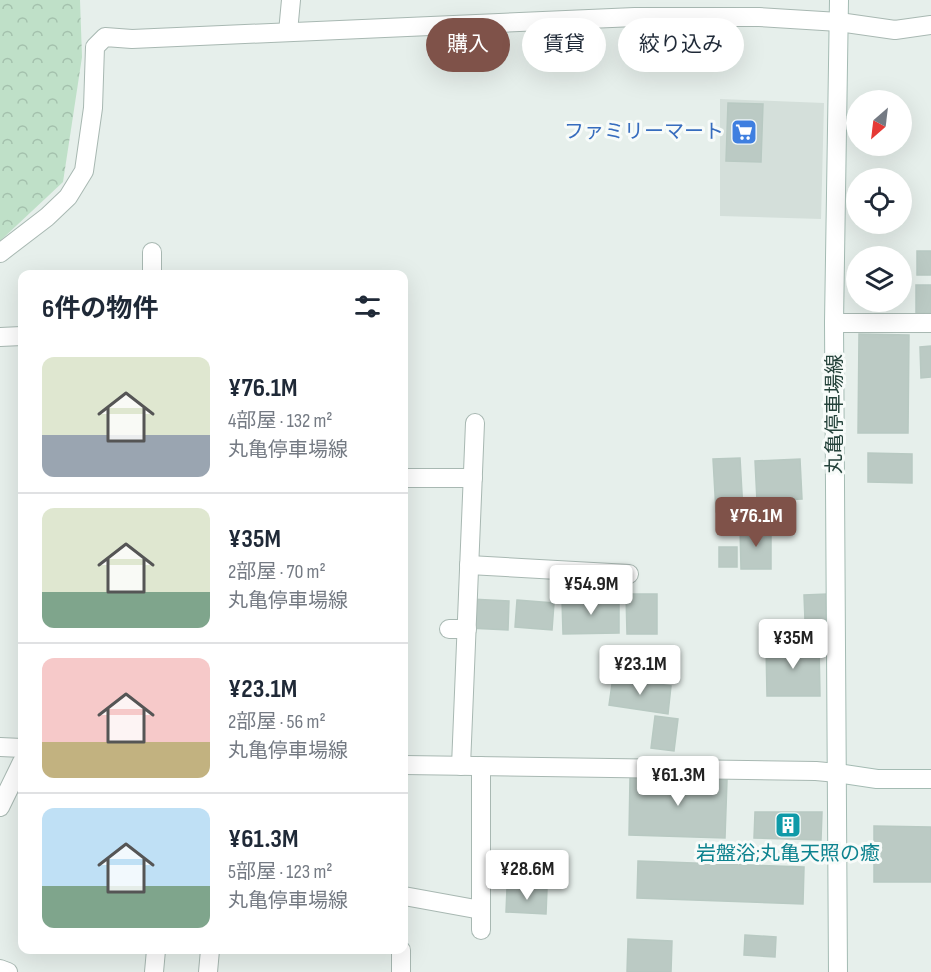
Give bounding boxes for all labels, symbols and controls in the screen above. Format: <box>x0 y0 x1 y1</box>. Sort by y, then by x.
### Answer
chip: 購入 <box>426 18 510 72</box>
chip: 賃貸 <box>522 18 606 72</box>
chip: 絞り込み <box>618 18 744 72</box>
north arrow <box>846 90 912 156</box>
map controls <box>846 90 912 312</box>
supermarket icon: ファミリーマート <box>729 117 759 147</box>
place label: ファミリーマート <box>564 120 724 144</box>
button: locate <box>846 168 912 234</box>
button: layers <box>846 246 912 312</box>
icon: filters <box>351 290 384 323</box>
text: 6件の物件 <box>42 294 158 325</box>
street label: 丸亀停車場線 <box>823 354 847 474</box>
text: ¥76.1M <box>228 373 297 404</box>
icon: home <box>90 381 162 453</box>
text: 4部屋 · 132 m² <box>228 409 333 433</box>
text: 丸亀停車場線 <box>228 438 348 462</box>
pin: ¥76.1M <box>707 497 805 548</box>
text: ¥76.1M <box>729 504 783 528</box>
text: ¥35M <box>228 524 281 555</box>
icon: home <box>90 532 162 604</box>
text: 2部屋 · 70 m² <box>228 560 326 584</box>
pin: ¥54.9M <box>542 565 640 616</box>
text: ¥54.9M <box>564 572 618 596</box>
text: 丸亀停車場線 <box>228 589 348 613</box>
pin: ¥35M <box>757 619 829 670</box>
text: ¥35M <box>773 626 813 650</box>
pin: ¥23.1M <box>591 645 689 696</box>
text: ¥23.1M <box>613 652 667 676</box>
text: ¥23.1M <box>228 674 297 705</box>
icon: home <box>90 682 162 754</box>
text: 2部屋 · 56 m² <box>228 710 326 734</box>
text: 丸亀停車場線 <box>228 739 348 763</box>
pin: ¥61.3M <box>629 756 727 807</box>
text: ¥61.3M <box>651 763 705 787</box>
building icon: 岩盤浴;丸亀天照の癒 <box>773 810 803 840</box>
text: ¥61.3M <box>228 824 298 855</box>
icon: home <box>90 832 162 904</box>
place label: 岩盤浴;丸亀天照の癒 <box>696 842 880 866</box>
pin: ¥28.6M <box>478 850 576 901</box>
text: ¥28.6M <box>500 857 554 881</box>
text: 5部屋 · 123 m² <box>228 860 332 884</box>
text: 丸亀停車場線 <box>228 889 348 913</box>

